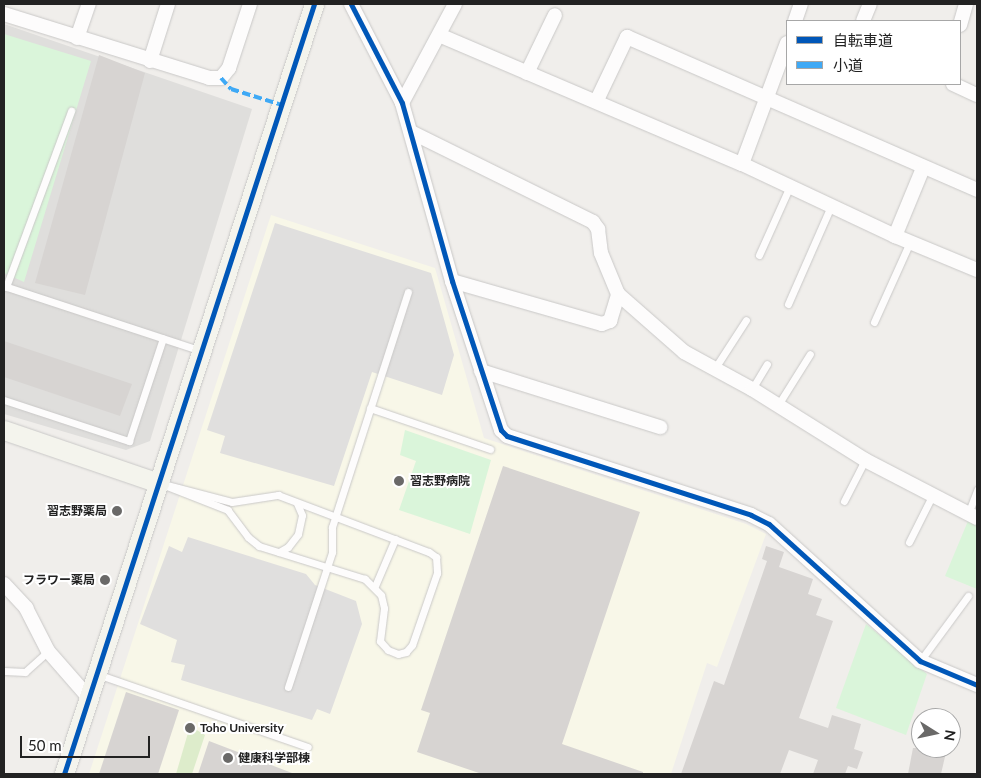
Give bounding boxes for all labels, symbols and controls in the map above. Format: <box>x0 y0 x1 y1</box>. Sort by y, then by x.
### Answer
legend <box>786 20 961 85</box>
text: 自転車道 <box>833 31 893 49</box>
text: 小道 <box>833 56 863 74</box>
marker: 習志野病院 <box>392 474 406 488</box>
place label: 習志野病院 <box>410 474 470 488</box>
place label: 習志野薬局 <box>47 504 107 518</box>
marker: 習志野薬局 <box>111 505 123 517</box>
place label: フラワー薬局 <box>23 573 95 587</box>
marker: フラワー薬局 <box>99 574 111 586</box>
north arrow <box>911 708 961 758</box>
place label: Toho University <box>200 721 284 735</box>
marker: Toho University <box>184 722 196 734</box>
scale bar <box>22 726 152 758</box>
text: N <box>941 729 960 742</box>
text: 50 m <box>28 736 62 754</box>
place label: 健康科学部棟 <box>238 751 310 765</box>
marker: 健康科学部棟 <box>222 752 234 764</box>

